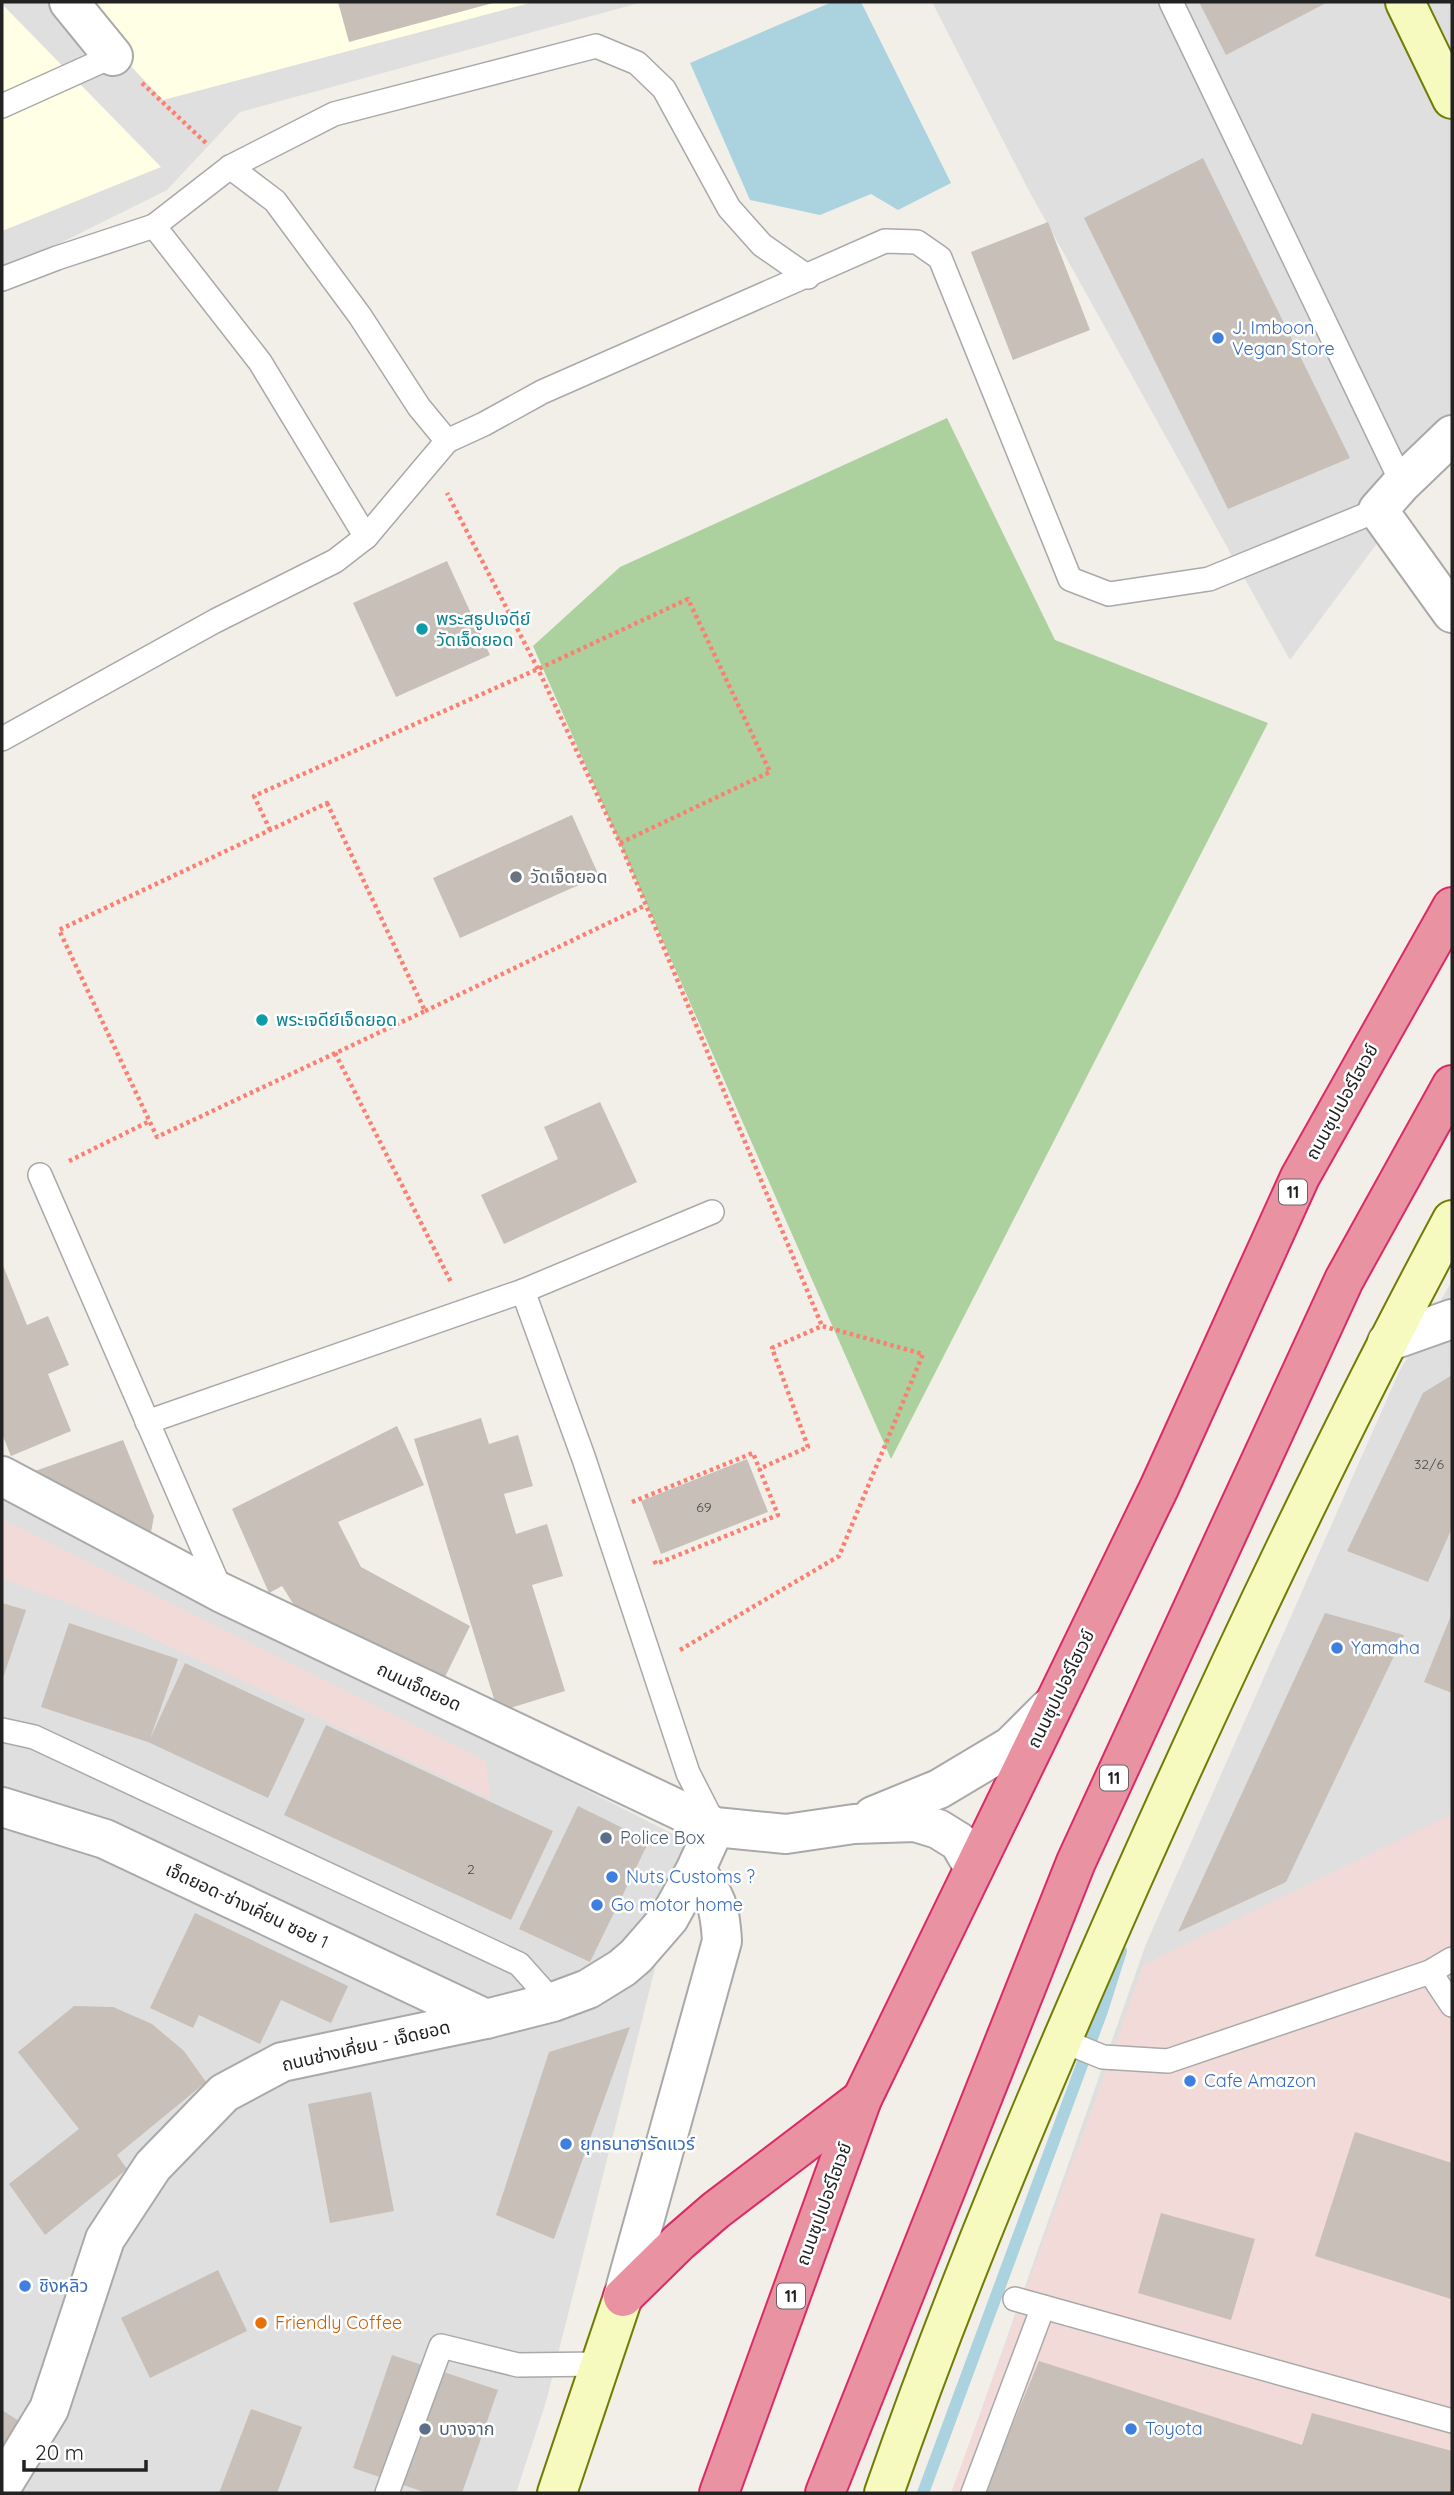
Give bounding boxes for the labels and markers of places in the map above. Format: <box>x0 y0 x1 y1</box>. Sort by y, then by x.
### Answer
place label: J. Imboon Vegan Store <box>1232 316 1335 360</box>
marker: J. Imboon Vegan Store <box>1210 330 1226 346</box>
place label: พระสธูปเจดีย์ วัดเจ็ดยอด <box>436 607 531 651</box>
marker: พระสธูปเจดีย์ วัดเจ็ดยอด <box>414 621 430 637</box>
place label: วัดเจ็ดยอด <box>530 865 608 888</box>
marker: วัดเจ็ดยอด <box>508 869 524 885</box>
place label: พระเจดีย์เจ็ดยอด <box>276 1008 397 1031</box>
marker: พระเจดีย์เจ็ดยอด <box>254 1012 270 1028</box>
place label: Yamaha <box>1351 1636 1420 1659</box>
marker: Yamaha <box>1329 1640 1345 1656</box>
place label: Police Box <box>620 1826 705 1849</box>
marker: Police Box <box>598 1830 614 1846</box>
place label: Nuts Customs ? <box>626 1865 755 1888</box>
marker: Nuts Customs ? <box>604 1869 620 1885</box>
place label: Go motor home <box>611 1893 743 1916</box>
marker: Go motor home <box>589 1897 605 1913</box>
place label: Cafe Amazon <box>1204 2069 1316 2092</box>
marker: Cafe Amazon <box>1182 2073 1198 2089</box>
place label: ยุทธนาฮารัดแวร์ <box>580 2132 696 2155</box>
marker: ยุทธนาฮารัดแวร์ <box>558 2136 574 2152</box>
place label: ชิงหลิว <box>39 2274 88 2297</box>
marker: ชิงหลิว <box>17 2278 33 2294</box>
place label: Friendly Coffee <box>275 2311 402 2334</box>
marker: Friendly Coffee <box>253 2315 269 2331</box>
place label: บางจาก <box>439 2417 495 2440</box>
place label: Toyota <box>1145 2417 1203 2440</box>
marker: บางจาก <box>417 2421 433 2437</box>
marker: Toyota <box>1123 2421 1139 2437</box>

